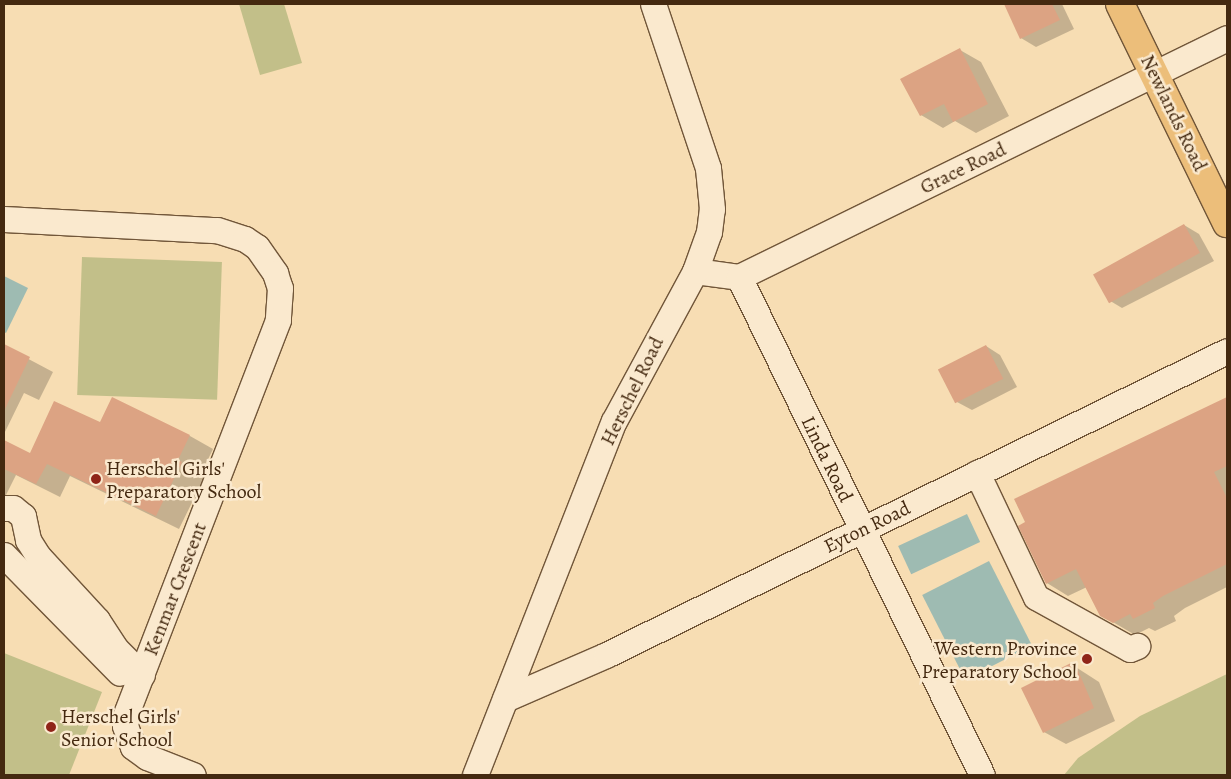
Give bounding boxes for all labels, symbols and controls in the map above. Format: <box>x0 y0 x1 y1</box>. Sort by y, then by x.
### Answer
street label: Newlands Road <box>1135 51 1213 175</box>
street label: Grace Road <box>916 137 1010 199</box>
street label: Herschel Road <box>595 333 669 449</box>
street label: Linda Road <box>796 412 858 506</box>
place label: Herschel Girls' Preparatory School <box>106 456 261 503</box>
marker: Herschel Girls' Preparatory School <box>90 473 102 485</box>
street label: Eyton Road <box>820 496 914 558</box>
street label: Kenmar Crescent <box>139 519 211 659</box>
place label: Western Province Preparatory School <box>922 636 1077 683</box>
marker: Western Province Preparatory School <box>1081 653 1093 665</box>
place label: Herschel Girls' Senior School <box>61 704 180 751</box>
marker: Herschel Girls' Senior School <box>45 721 57 733</box>

